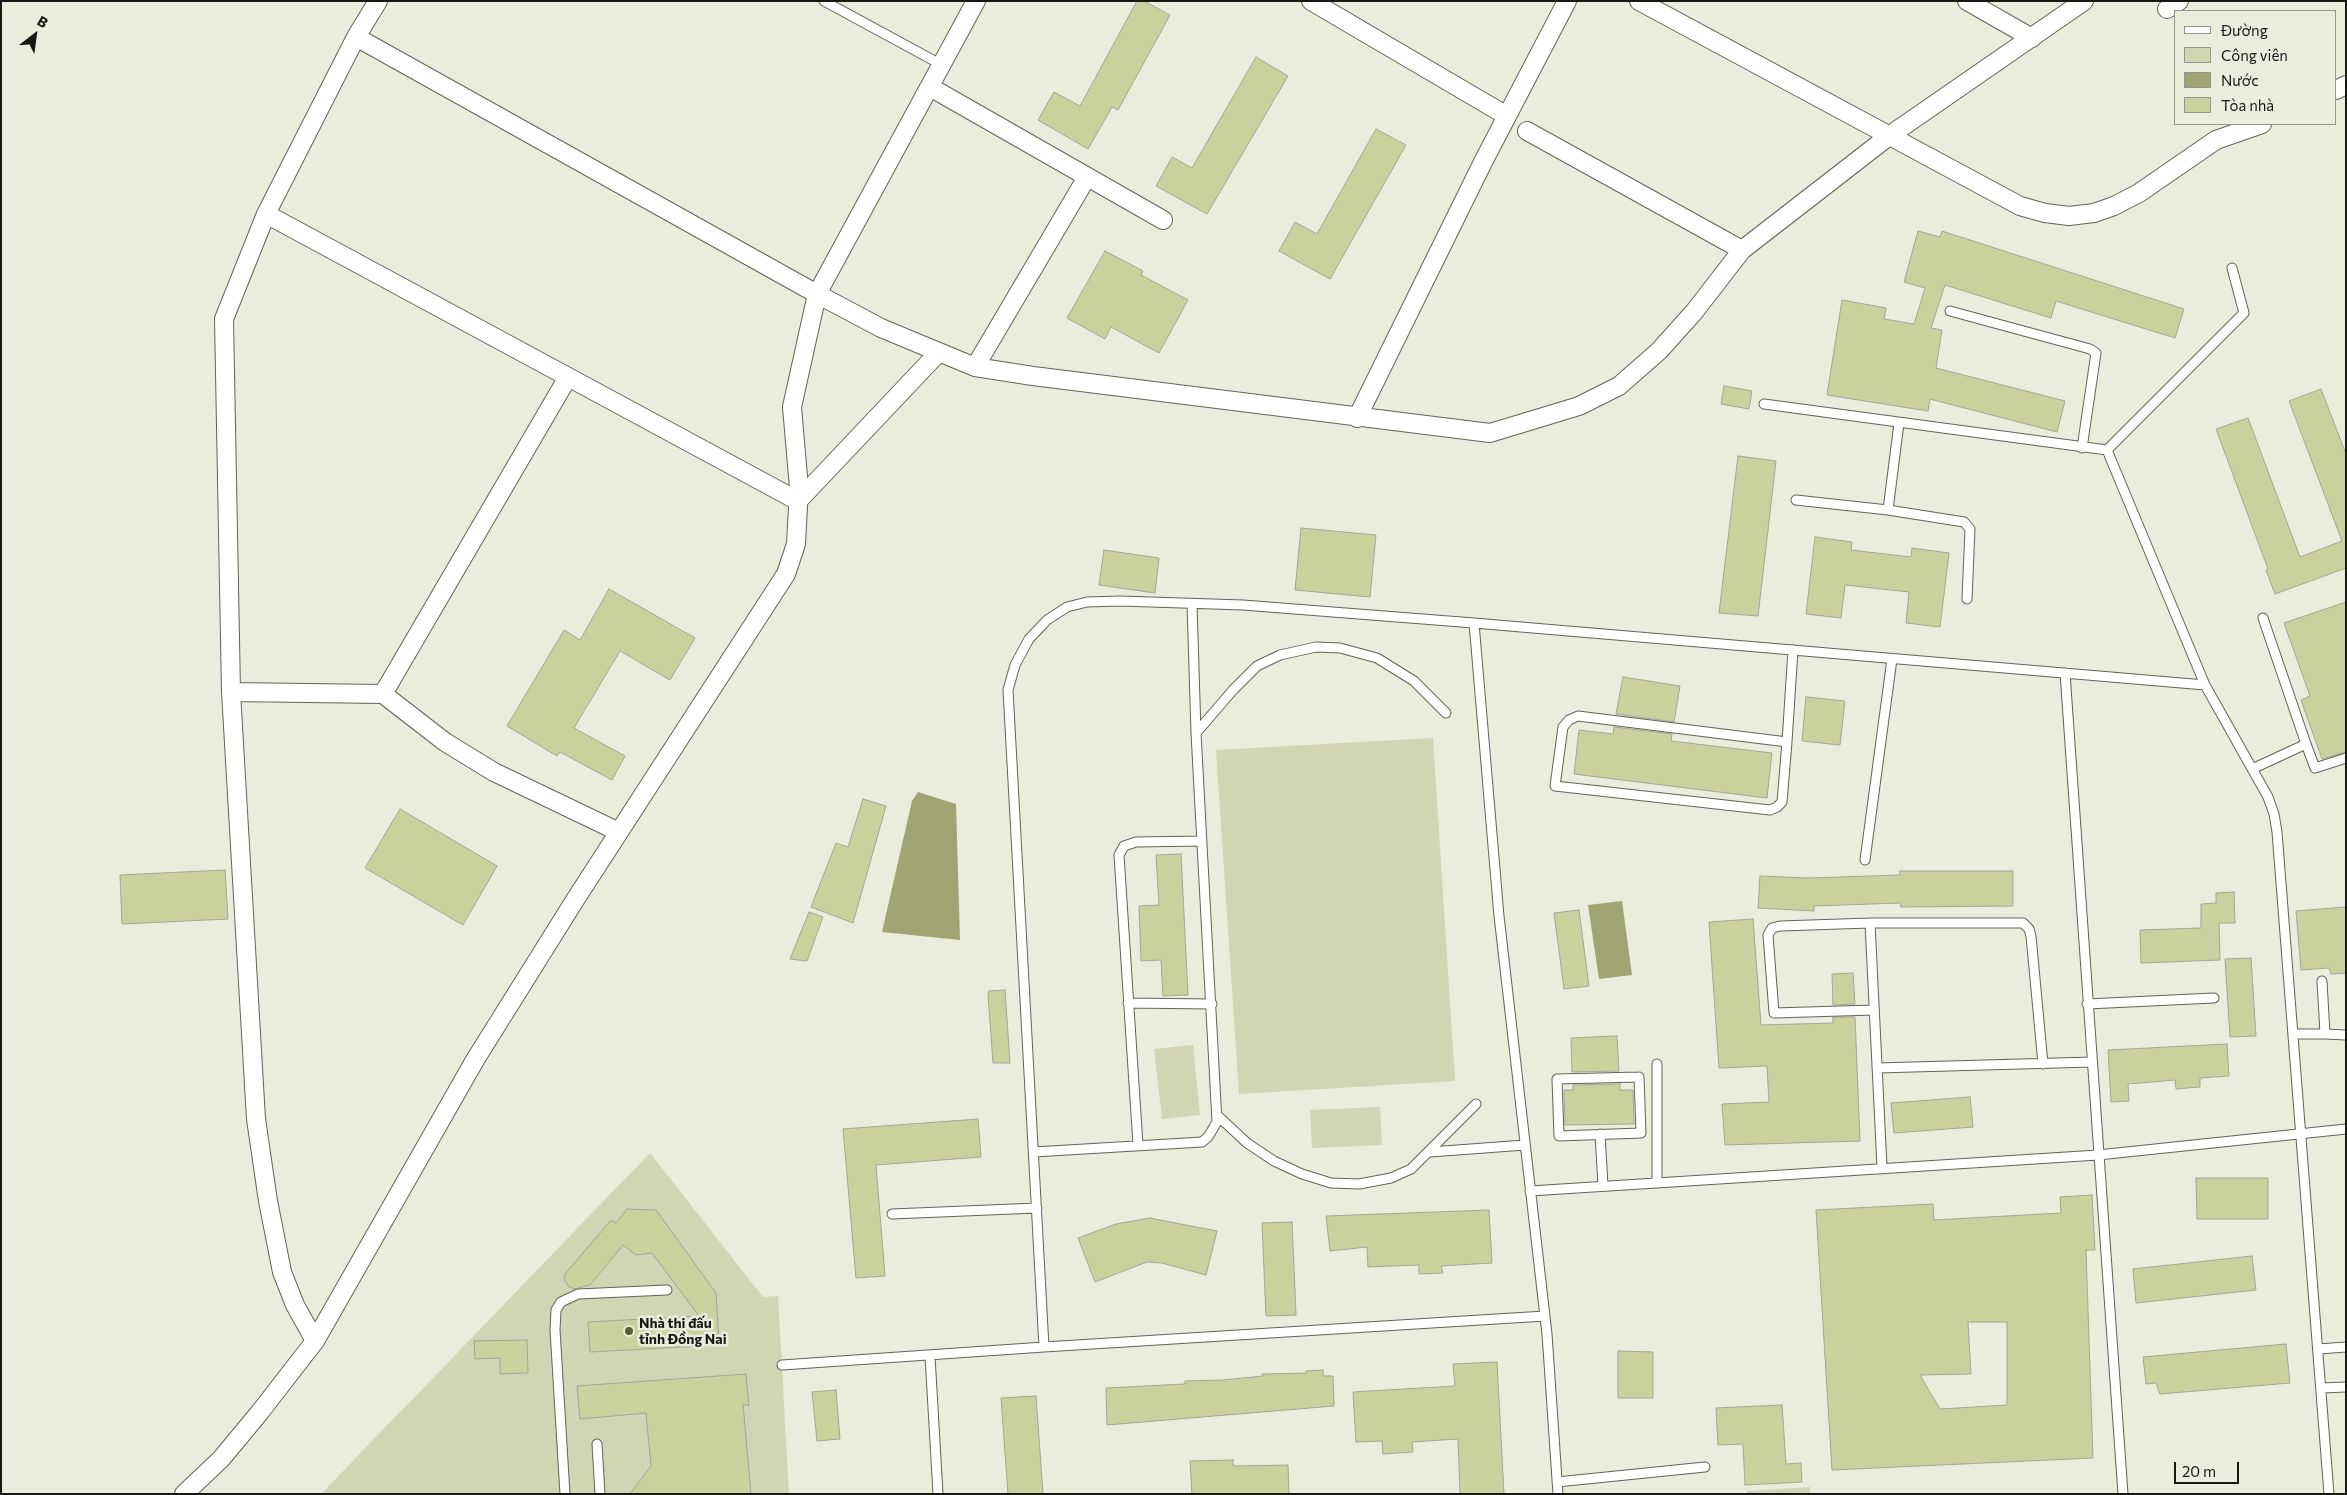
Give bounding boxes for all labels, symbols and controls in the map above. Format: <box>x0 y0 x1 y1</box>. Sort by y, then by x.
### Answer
north arrow <box>10 10 60 60</box>
legend <box>2174 10 2337 125</box>
text: B <box>34 12 51 31</box>
text: Đường <box>2221 21 2268 39</box>
text: Công viên <box>2221 46 2288 64</box>
text: Nước <box>2221 71 2259 89</box>
text: Tòa nhà <box>2221 96 2274 114</box>
place label: Nhà thi đấu tỉnh Đồng Nai <box>639 1315 727 1348</box>
marker: Nhà thi đấu tỉnh Đồng Nai <box>623 1325 635 1337</box>
scale bar <box>2177 1452 2242 1484</box>
text: 20 m <box>2182 1462 2216 1480</box>

